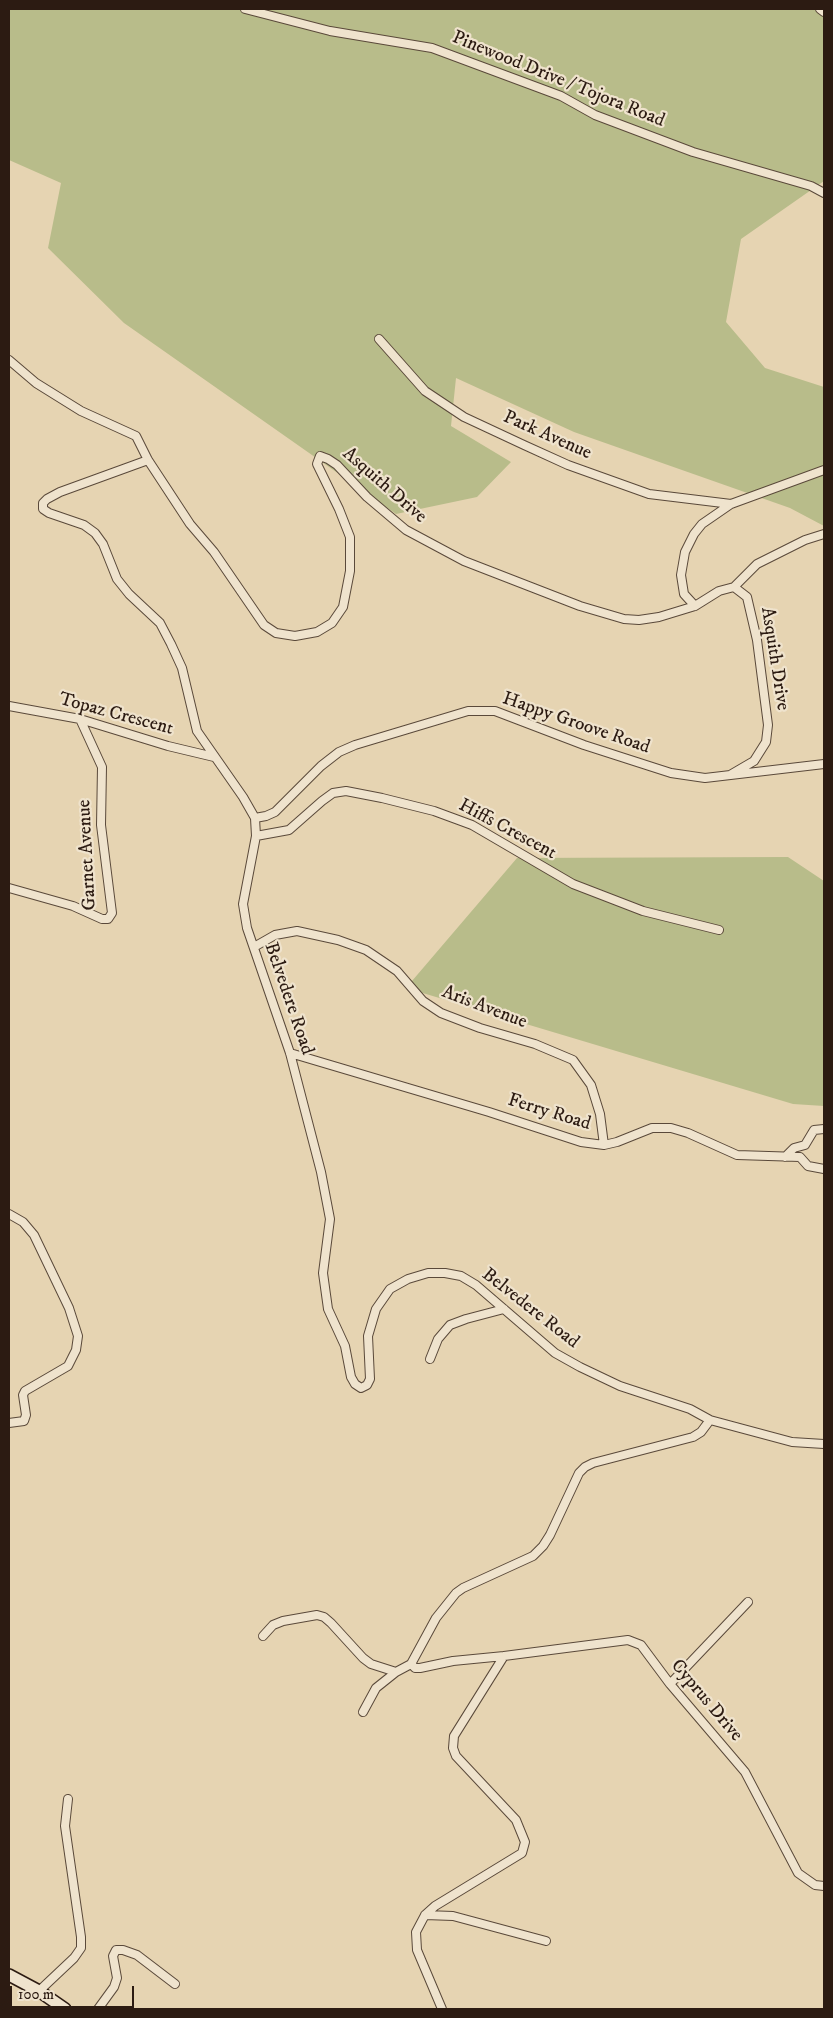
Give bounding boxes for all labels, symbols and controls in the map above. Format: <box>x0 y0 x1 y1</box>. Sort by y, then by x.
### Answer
street label: Pinewood Drive / Tojora Road <box>448 27 668 133</box>
street label: Park Avenue <box>499 406 595 466</box>
street label: Asquith Drive <box>337 443 431 529</box>
street label: Asquith Drive <box>755 606 793 712</box>
street label: Happy Groove Road <box>499 688 653 760</box>
street label: Topaz Crescent <box>56 689 176 741</box>
street label: Hiffs Crescent <box>454 795 560 865</box>
street label: Garnet Avenue <box>74 799 102 911</box>
street label: Belvedere Road <box>258 940 318 1058</box>
street label: Aris Avenue <box>438 981 530 1035</box>
street label: Ferry Road <box>505 1090 593 1136</box>
street label: Belvedere Road <box>477 1264 583 1354</box>
street label: Cyprus Drive <box>665 1655 747 1747</box>
scale bar <box>12 1976 136 2008</box>
text: 100 m <box>18 1985 54 2004</box>

